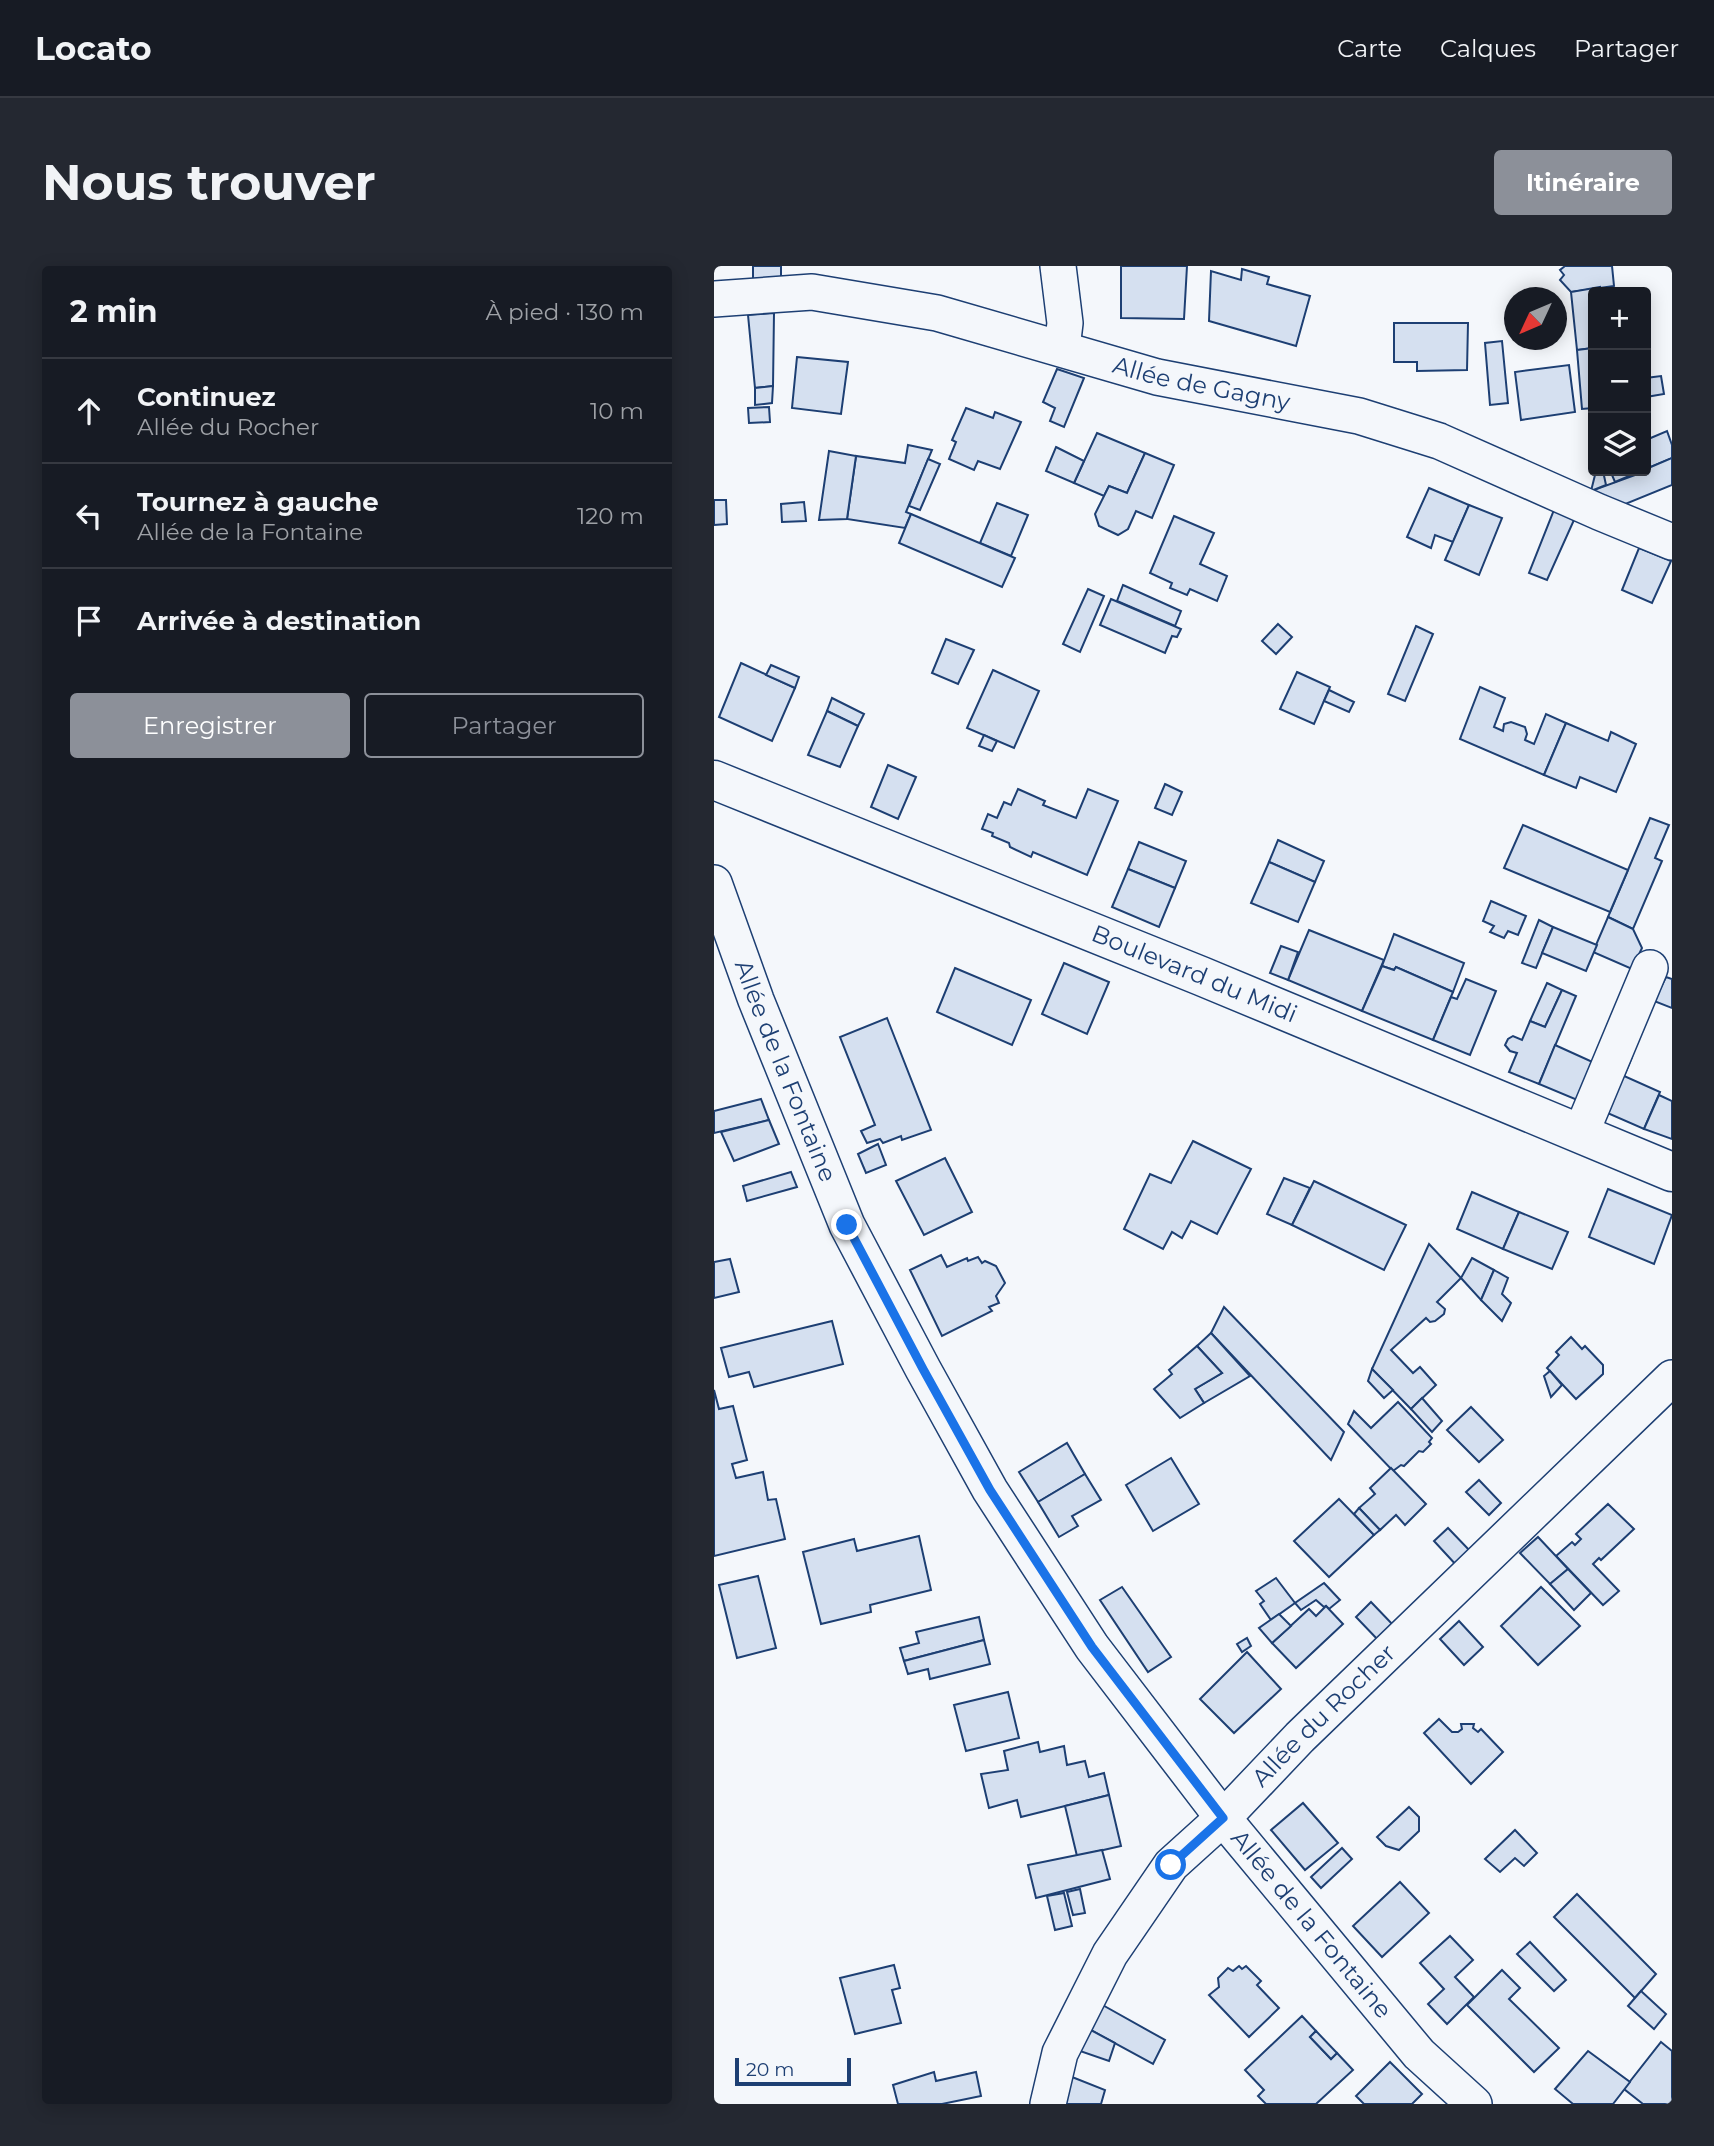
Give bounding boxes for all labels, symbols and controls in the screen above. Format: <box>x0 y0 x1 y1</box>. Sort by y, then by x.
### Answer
text: Locato <box>35 28 152 68</box>
text: Carte <box>1337 34 1402 63</box>
text: Calques <box>1440 34 1536 63</box>
text: Partager <box>1574 34 1679 63</box>
button: Itinéraire <box>1494 150 1672 215</box>
text: Nous trouver <box>42 153 376 212</box>
north arrow <box>1504 287 1567 350</box>
map controls <box>1588 287 1651 476</box>
button: + <box>1588 287 1651 350</box>
text: 2 min <box>70 293 157 330</box>
text: À pied · 130 m <box>485 298 644 326</box>
street label: Allée de Gagny <box>1110 350 1293 416</box>
button: − <box>1588 350 1651 413</box>
text: Continuez <box>137 381 276 413</box>
icon: ahead <box>70 392 108 430</box>
text: 10 m <box>590 397 644 425</box>
text: Allée du Rocher <box>137 413 319 441</box>
button: layers <box>1588 413 1651 476</box>
text: Tournez à gauche <box>137 486 379 518</box>
icon: left <box>70 497 108 535</box>
text: 120 m <box>577 502 644 530</box>
text: Allée de la Fontaine <box>137 518 363 546</box>
icon: arrive <box>70 602 108 640</box>
text: Arrivée à destination <box>137 605 421 637</box>
button: Enregistrer <box>70 693 350 758</box>
button: Partager <box>364 693 644 758</box>
street label: Boulevard du Midi <box>1087 919 1302 1028</box>
street label: Allée de la Fontaine <box>729 956 843 1186</box>
route end <box>831 1209 862 1240</box>
street label: Allée du Rocher <box>1246 1638 1401 1792</box>
street label: Allée de la Fontaine <box>1225 1824 1398 2024</box>
route start <box>1155 1849 1186 1880</box>
scale bar <box>735 2055 850 2087</box>
text: 20 m <box>746 2058 794 2081</box>

